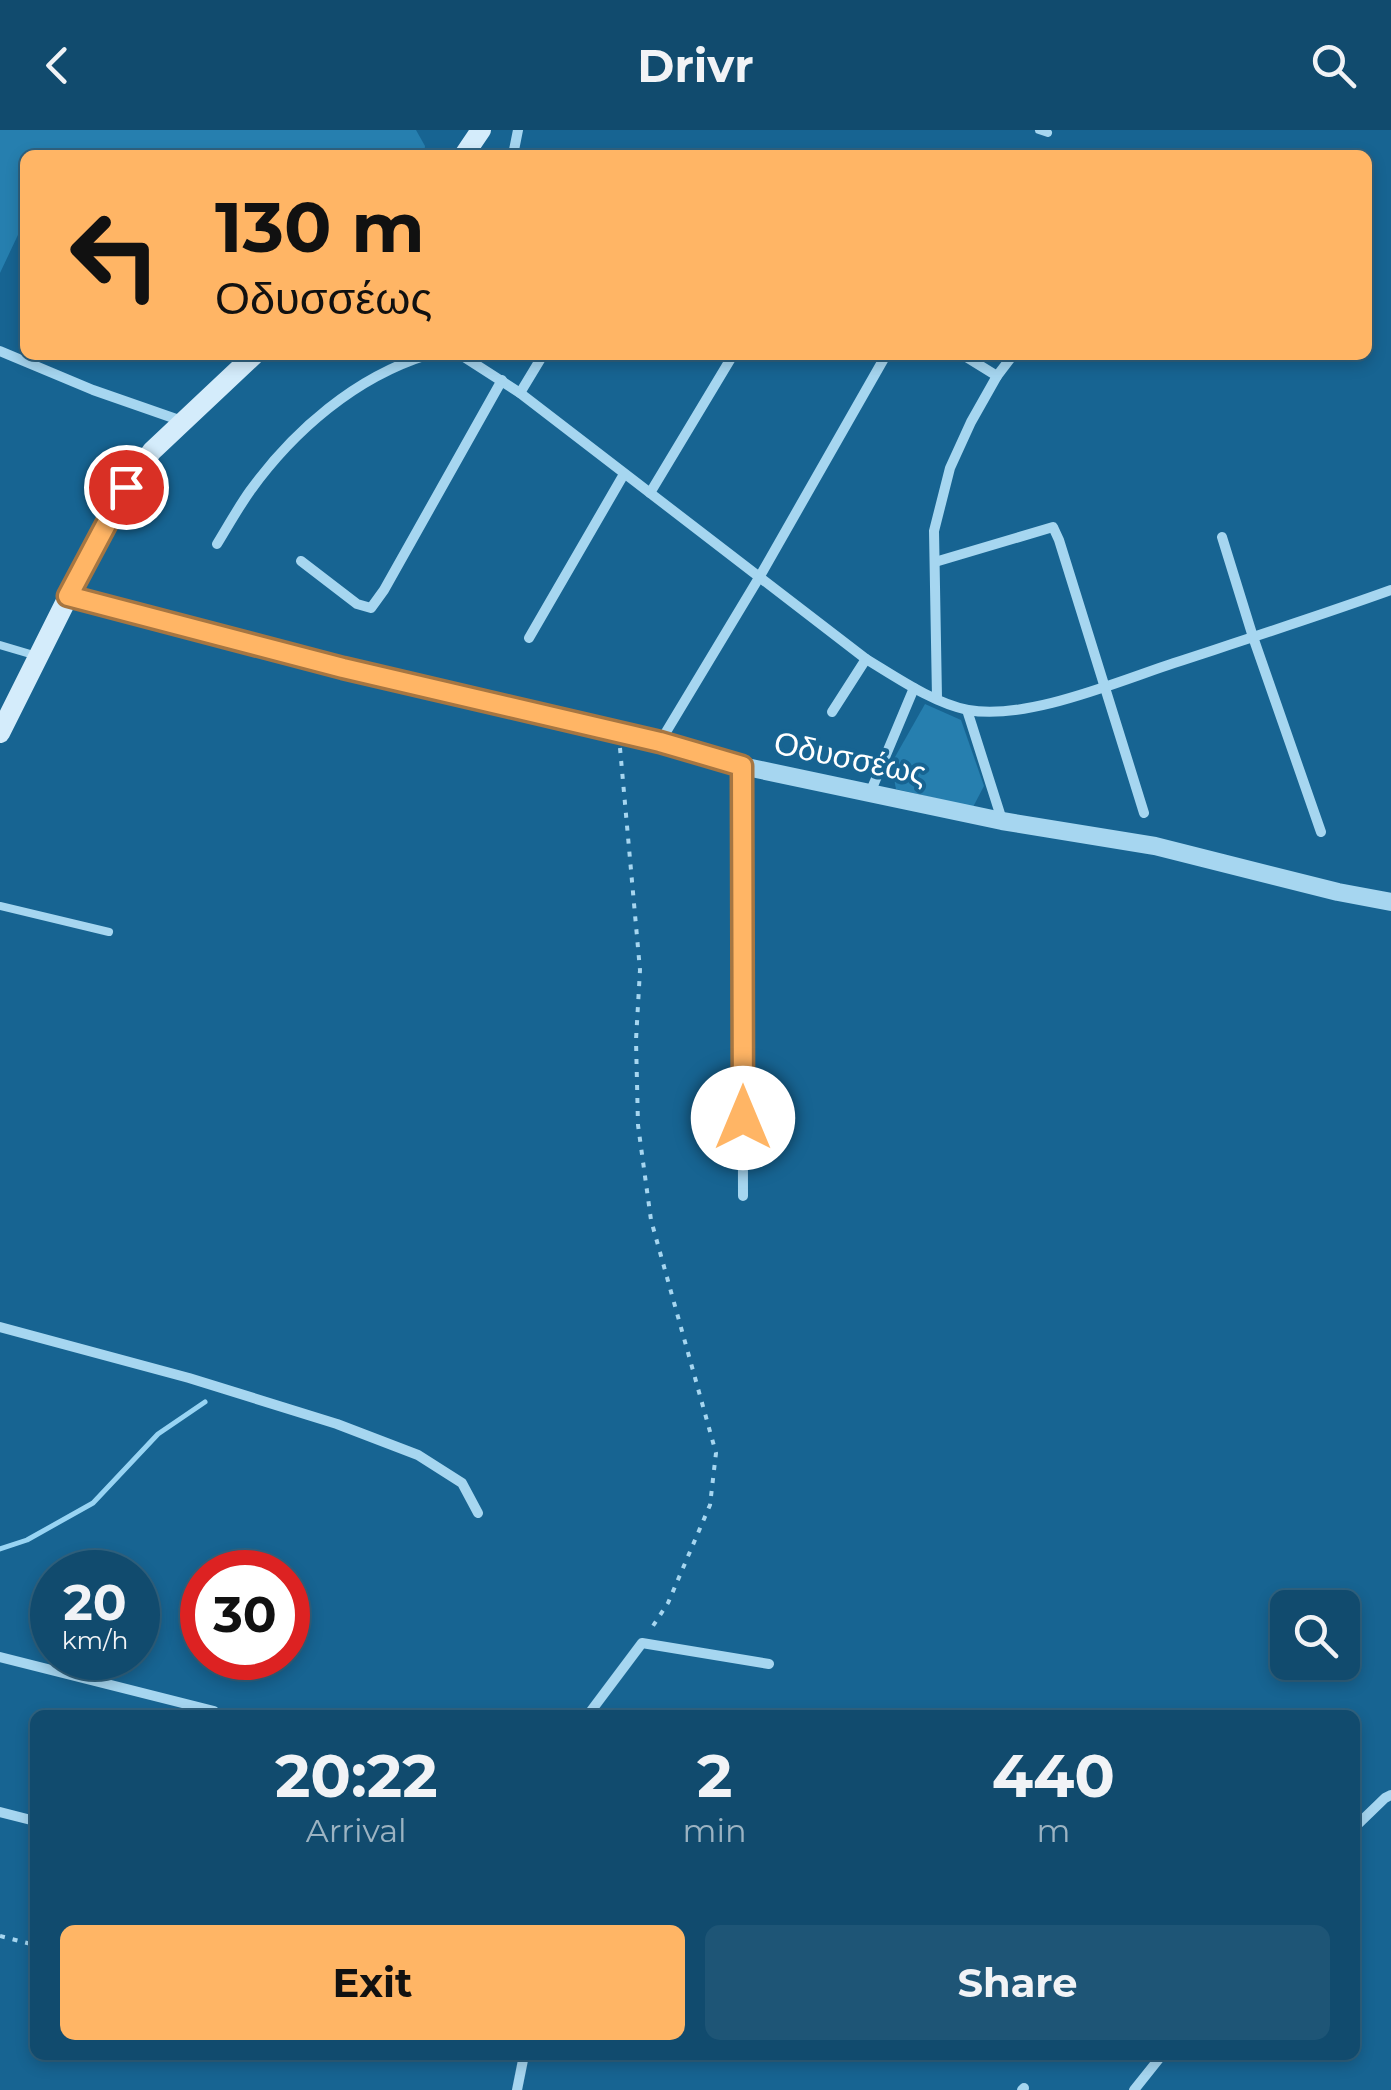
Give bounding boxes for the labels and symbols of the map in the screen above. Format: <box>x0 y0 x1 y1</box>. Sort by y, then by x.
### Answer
pin <box>84 445 169 530</box>
street label: Οδυσσέως <box>771 722 930 793</box>
position arrow <box>691 1066 795 1170</box>
speed limit sign: 30 <box>180 1550 310 1680</box>

